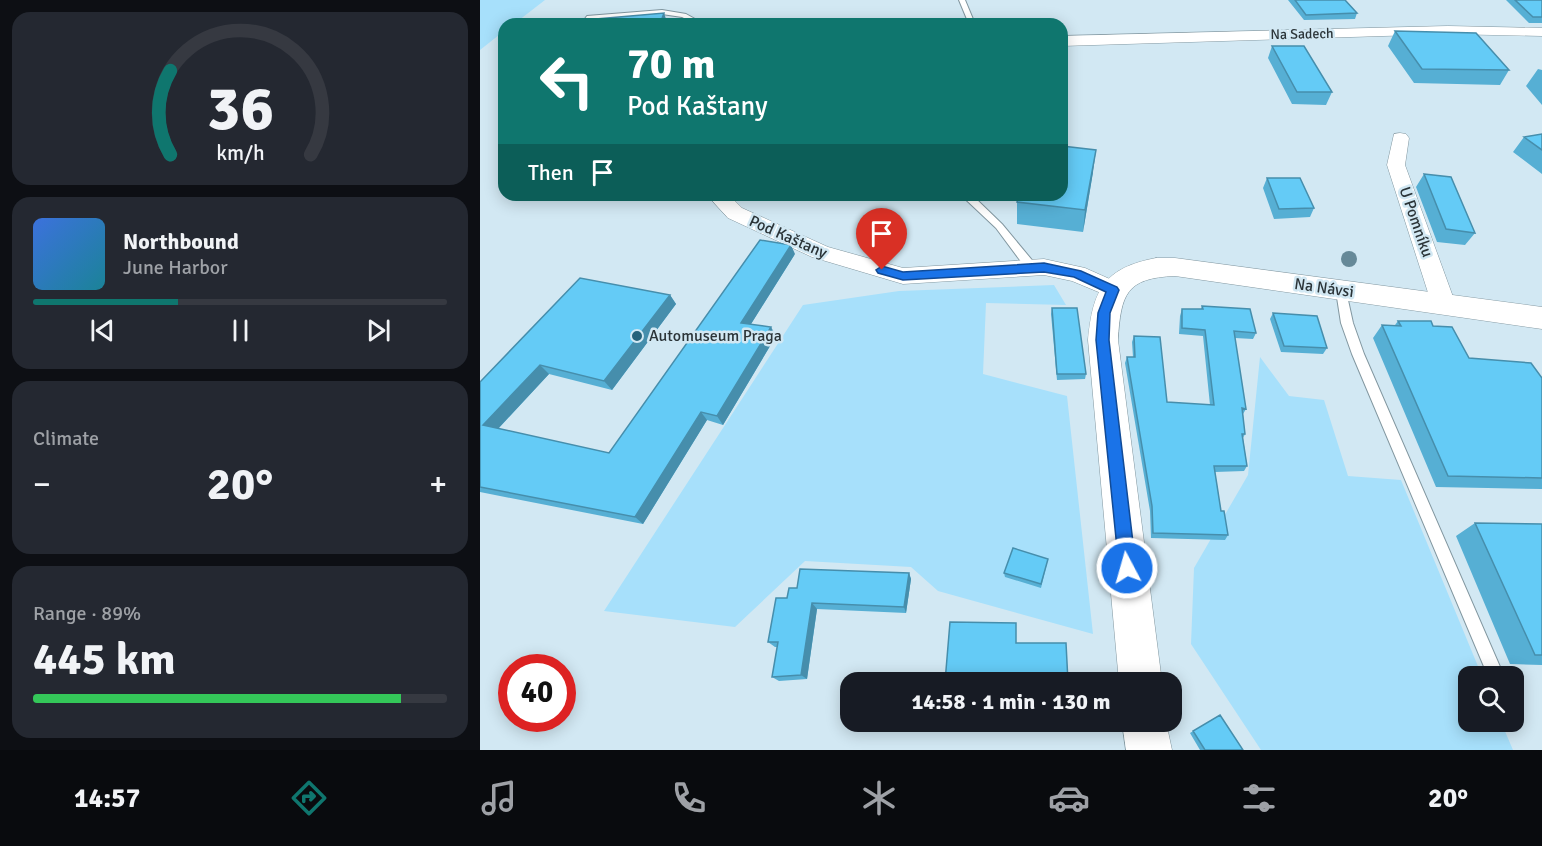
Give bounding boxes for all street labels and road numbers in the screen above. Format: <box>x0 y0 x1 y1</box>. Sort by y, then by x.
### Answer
street label: Na Sadech <box>1270 25 1334 43</box>
street label: U Pomníku <box>1395 184 1437 260</box>
street label: Pod Kaštany <box>746 211 831 263</box>
street label: Na Návsi <box>1293 274 1355 302</box>

